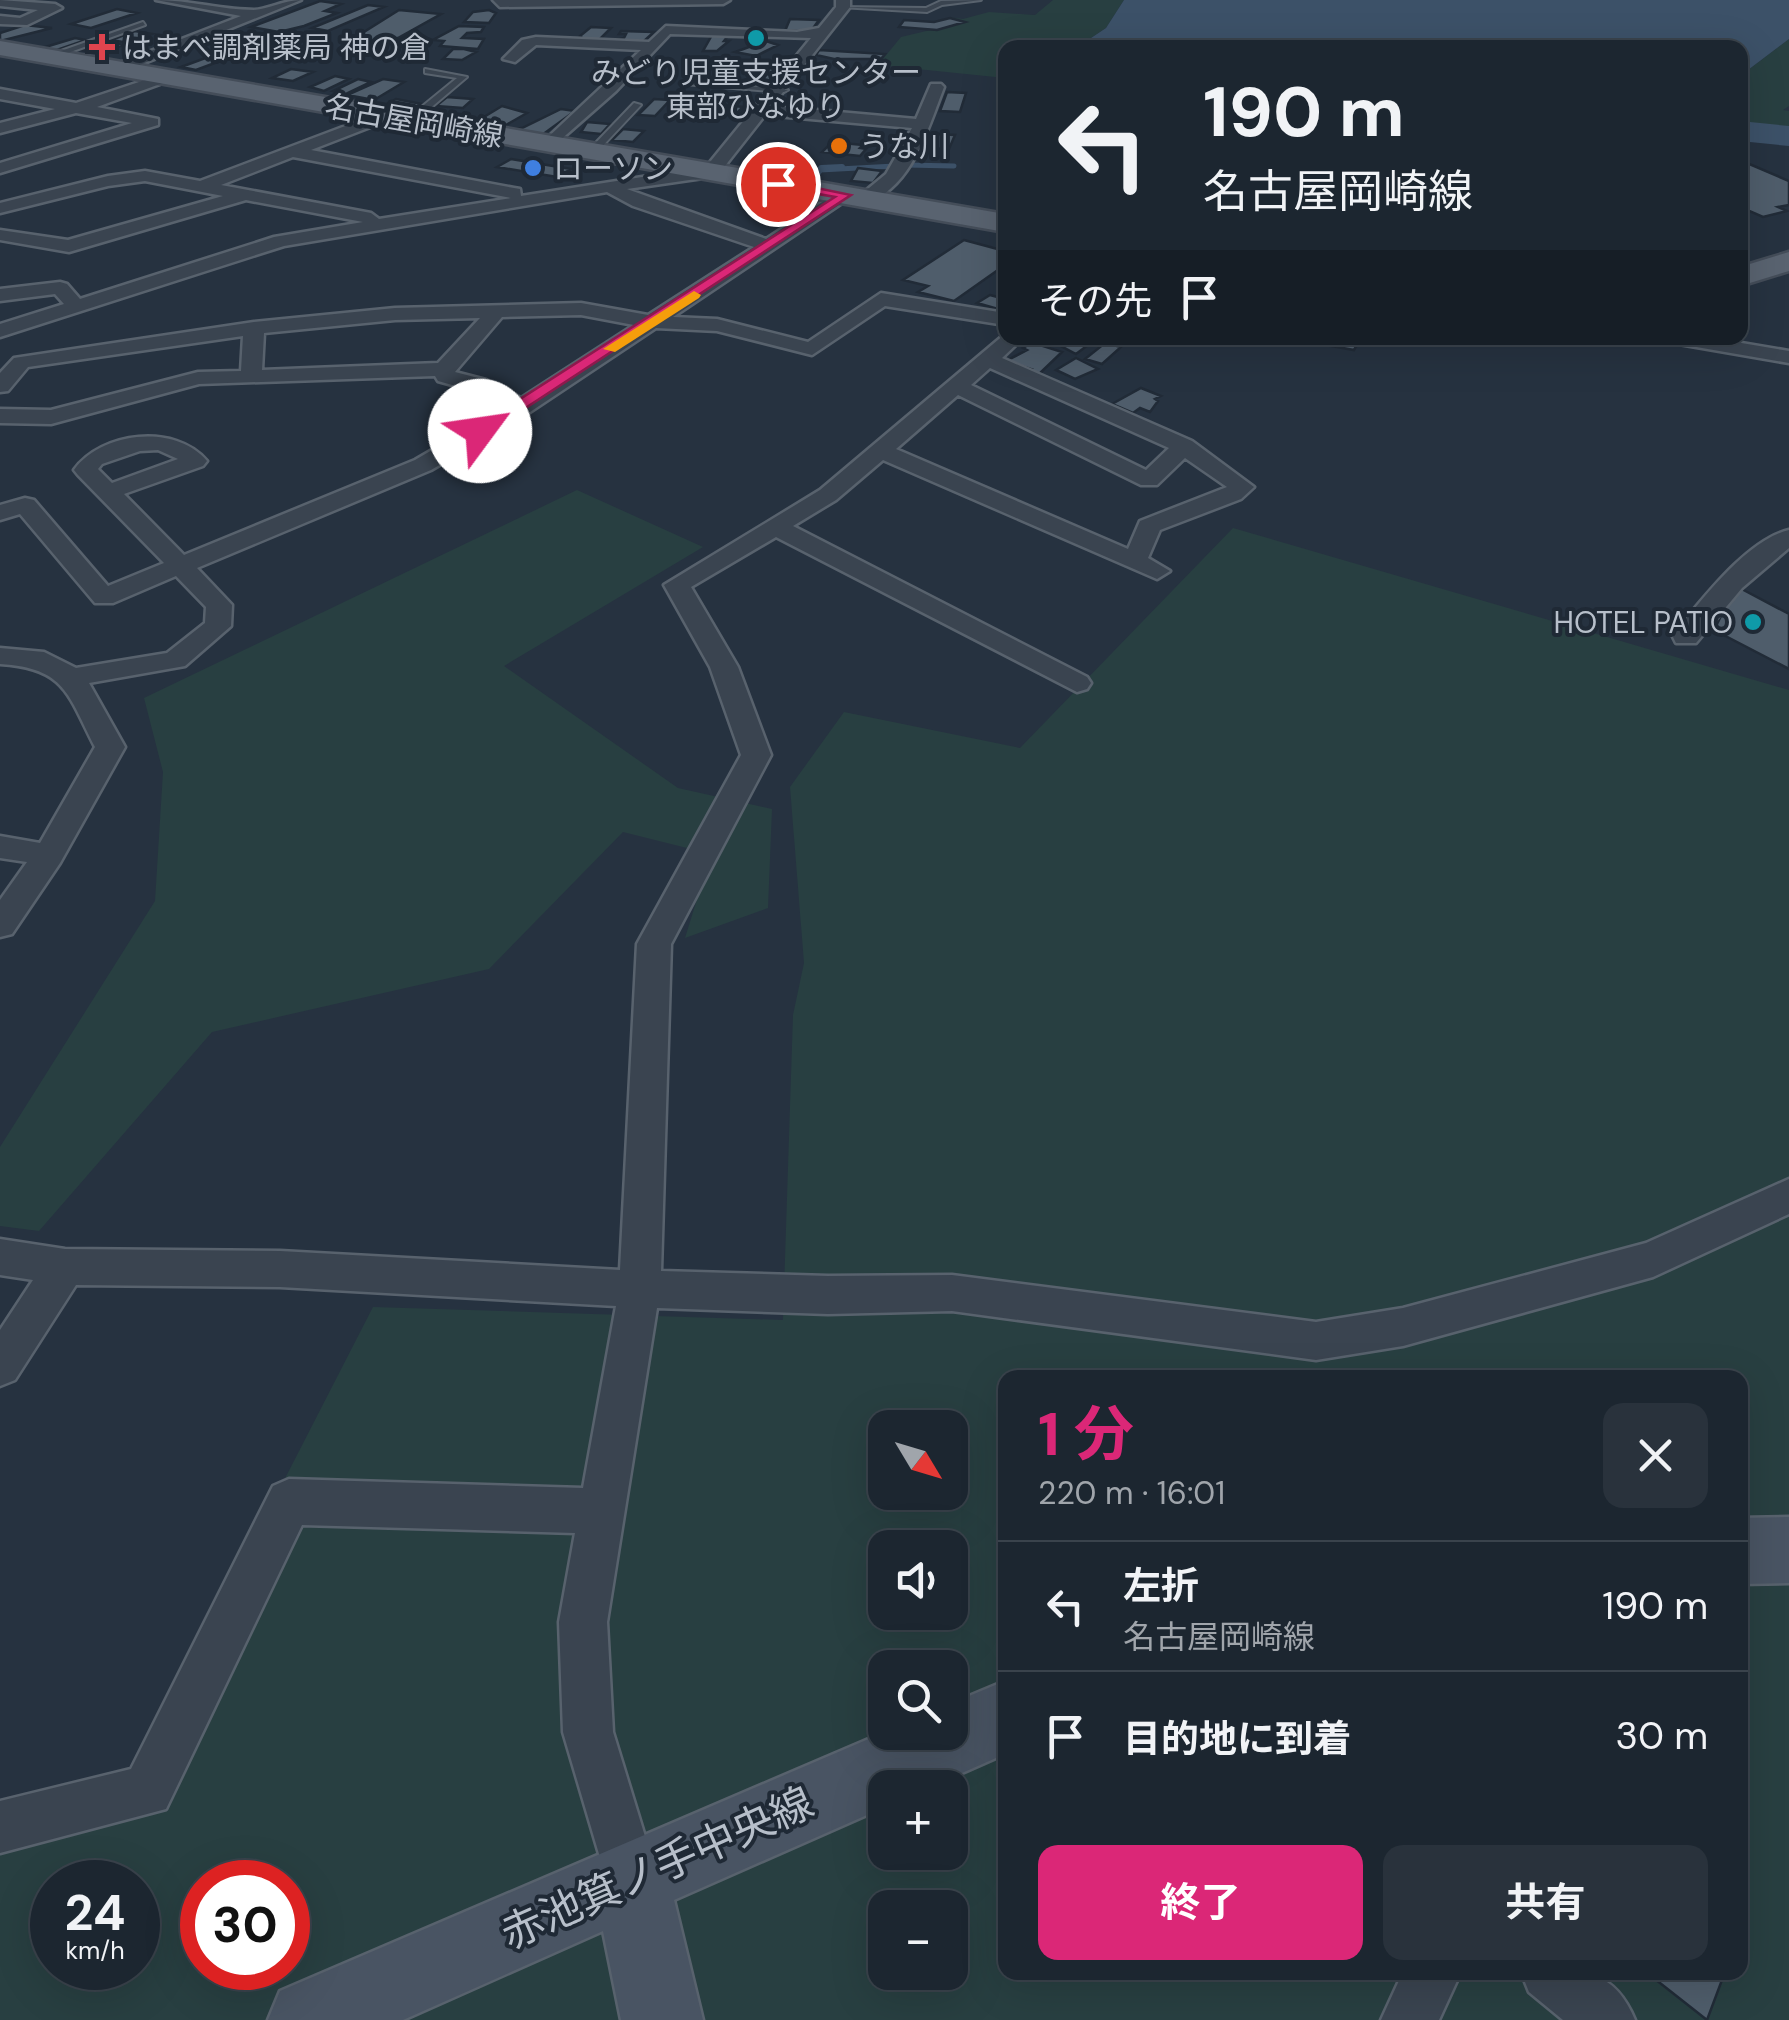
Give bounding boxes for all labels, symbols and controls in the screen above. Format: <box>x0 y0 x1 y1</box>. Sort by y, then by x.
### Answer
marker: みどり児童支援センター 東部ひなゆり <box>745 27 767 49</box>
place label: はまべ調剤薬局 神の倉 <box>122 28 430 67</box>
marker: はまべ調剤薬局 神の倉 <box>91 36 113 58</box>
place label: みどり児童支援センター 東部ひなゆり <box>591 53 921 126</box>
text: 190 m <box>1203 67 1405 158</box>
icon: left <box>1038 80 1168 210</box>
street label: 名古屋岡崎線 <box>322 86 506 156</box>
place label: うな川 <box>859 127 949 166</box>
marker: うな川 <box>828 135 850 157</box>
pin <box>736 142 821 227</box>
place label: ローソン <box>553 149 673 188</box>
marker: ローソン <box>522 157 544 179</box>
icon: arrive <box>751 157 806 212</box>
text: 名古屋岡崎線 <box>1203 162 1473 221</box>
icon: arrive <box>1172 270 1227 325</box>
text: その先 <box>1038 276 1152 326</box>
position arrow <box>428 379 532 483</box>
place label: HOTEL PATIO <box>1553 603 1733 642</box>
marker: HOTEL PATIO <box>1742 611 1764 633</box>
text: 1 分 <box>1038 1395 1134 1474</box>
button: close <box>1603 1403 1708 1508</box>
north arrow <box>868 1410 968 1510</box>
map controls <box>868 1410 968 1990</box>
text: 220 m · 16:01 <box>1038 1472 1225 1514</box>
button: sound <box>868 1530 968 1630</box>
text: 左折 <box>1123 1561 1199 1611</box>
icon: left <box>1038 1579 1093 1634</box>
text: 190 m <box>1602 1581 1708 1631</box>
text: 名古屋岡崎線 <box>1123 1616 1315 1658</box>
button: search <box>868 1650 968 1750</box>
icon: arrive <box>1038 1709 1093 1764</box>
text: 30 m <box>1616 1711 1708 1761</box>
text: 目的地に到着 <box>1123 1714 1351 1764</box>
button: + <box>868 1770 968 1870</box>
street label: 赤池箕ノ手中央線 <box>492 1775 822 1961</box>
button: 終了 <box>1038 1845 1363 1960</box>
button: 共有 <box>1383 1845 1708 1960</box>
speed limit sign: 30 <box>180 1860 310 1990</box>
text: 24 <box>65 1880 126 1946</box>
button: − <box>868 1890 968 1990</box>
text: km/h <box>65 1934 125 1967</box>

